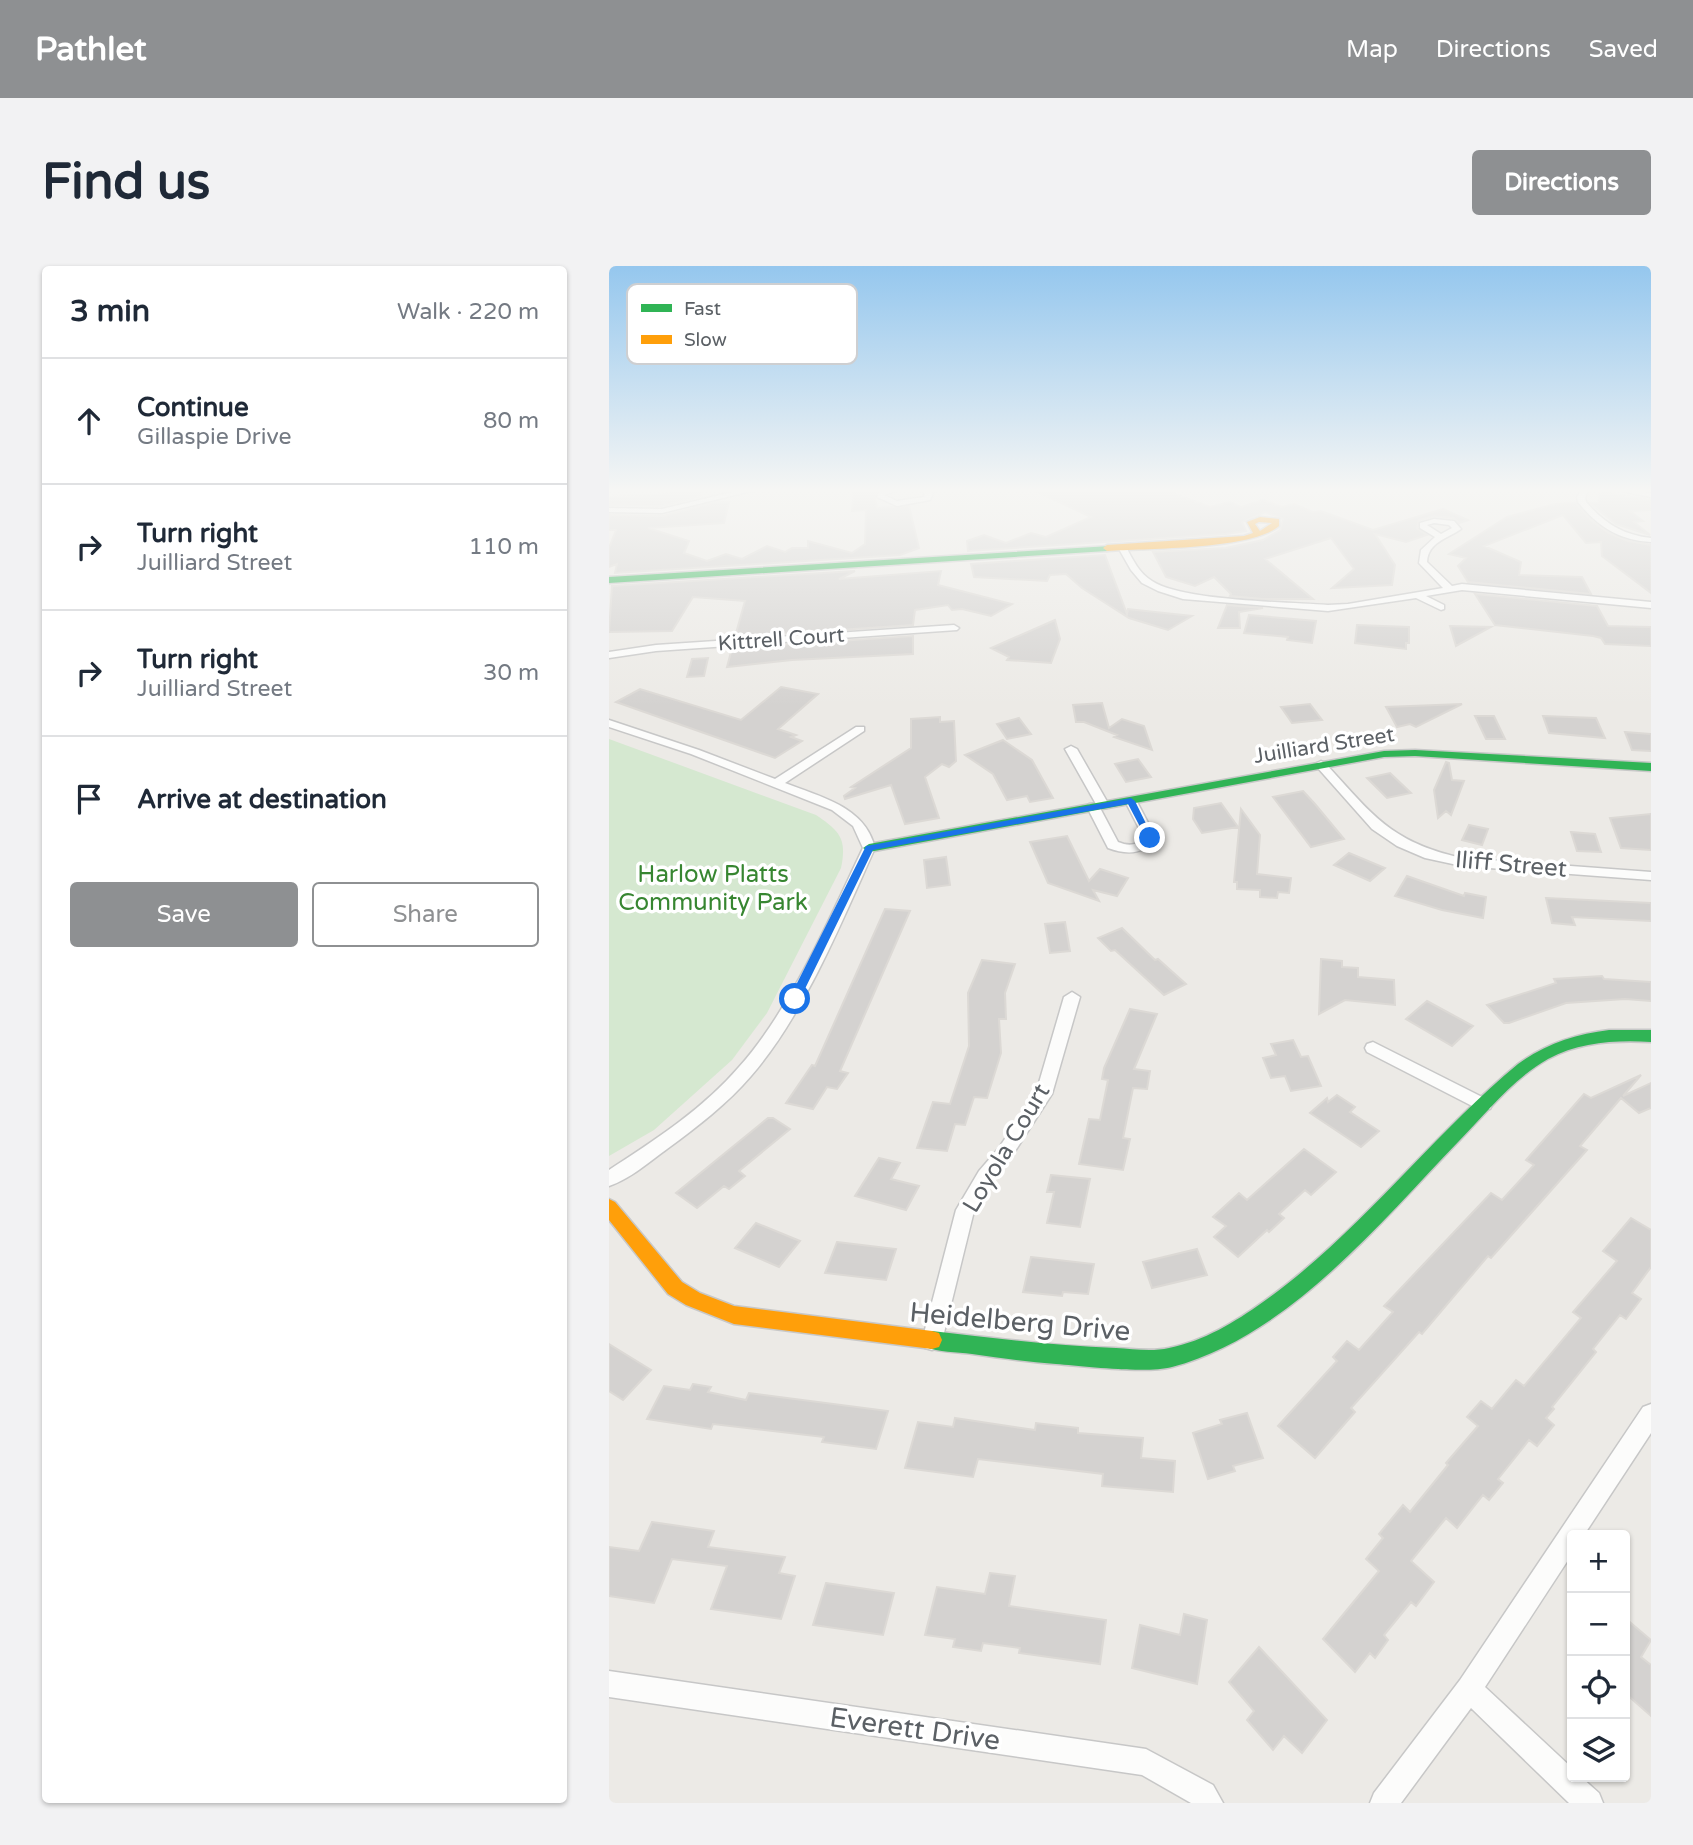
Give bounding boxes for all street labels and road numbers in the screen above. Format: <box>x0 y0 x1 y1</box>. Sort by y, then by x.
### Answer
street label: Kittrell Court <box>717 623 845 656</box>
street label: Juilliard Street <box>1252 722 1396 769</box>
street label: Iliff Street <box>1454 845 1568 884</box>
street label: Loyola Court <box>957 1079 1056 1218</box>
street label: Heidelberg Drive <box>908 1295 1132 1349</box>
street label: Everett Drive <box>827 1700 1002 1758</box>

